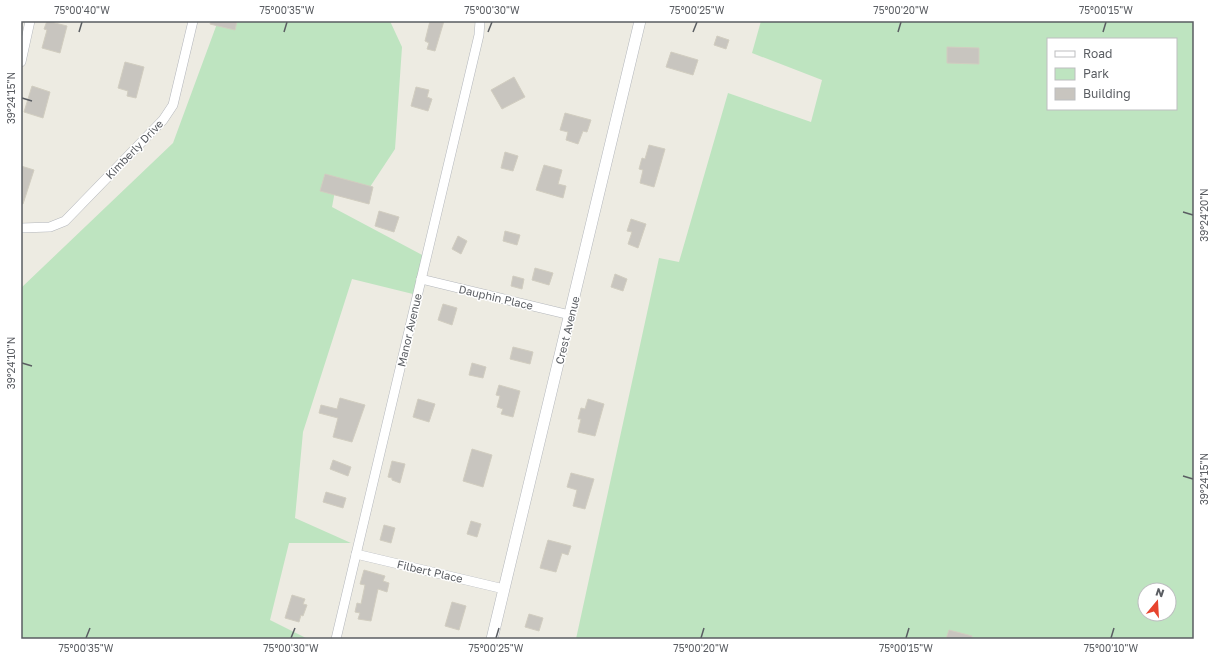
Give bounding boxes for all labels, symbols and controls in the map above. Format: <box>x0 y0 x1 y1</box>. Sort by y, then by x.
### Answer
text: 75°00'40"W <box>54 4 110 16</box>
text: 75°00'35"W <box>260 4 315 16</box>
text: 75°00'30"W <box>464 4 520 16</box>
text: 75°00'25"W <box>670 4 725 16</box>
text: 75°00'20"W <box>873 4 929 16</box>
text: 75°00'15"W <box>1079 4 1133 16</box>
legend <box>1047 38 1177 110</box>
text: Road <box>1083 46 1112 61</box>
text: Park <box>1083 66 1109 81</box>
text: 39°24'15"N <box>5 72 17 124</box>
text: Building <box>1083 86 1131 101</box>
street label: Kimberly Drive <box>103 117 165 181</box>
text: 39°24'20"N <box>1198 188 1210 242</box>
street label: Dauphin Place <box>458 282 534 312</box>
street label: Manor Avenue <box>394 292 424 368</box>
street label: Crest Avenue <box>552 295 582 365</box>
text: 39°24'10"N <box>5 337 17 389</box>
text: 39°24'15"N <box>1198 453 1210 505</box>
street label: Filbert Place <box>396 557 464 585</box>
north arrow <box>1137 582 1177 622</box>
text: N <box>1154 585 1166 599</box>
text: 75°00'35"W <box>59 642 114 654</box>
text: 75°00'30"W <box>263 642 319 654</box>
text: 75°00'25"W <box>469 642 524 654</box>
text: 75°00'20"W <box>673 642 729 654</box>
text: 75°00'15"W <box>879 642 933 654</box>
text: 75°00'10"W <box>1084 642 1139 654</box>

